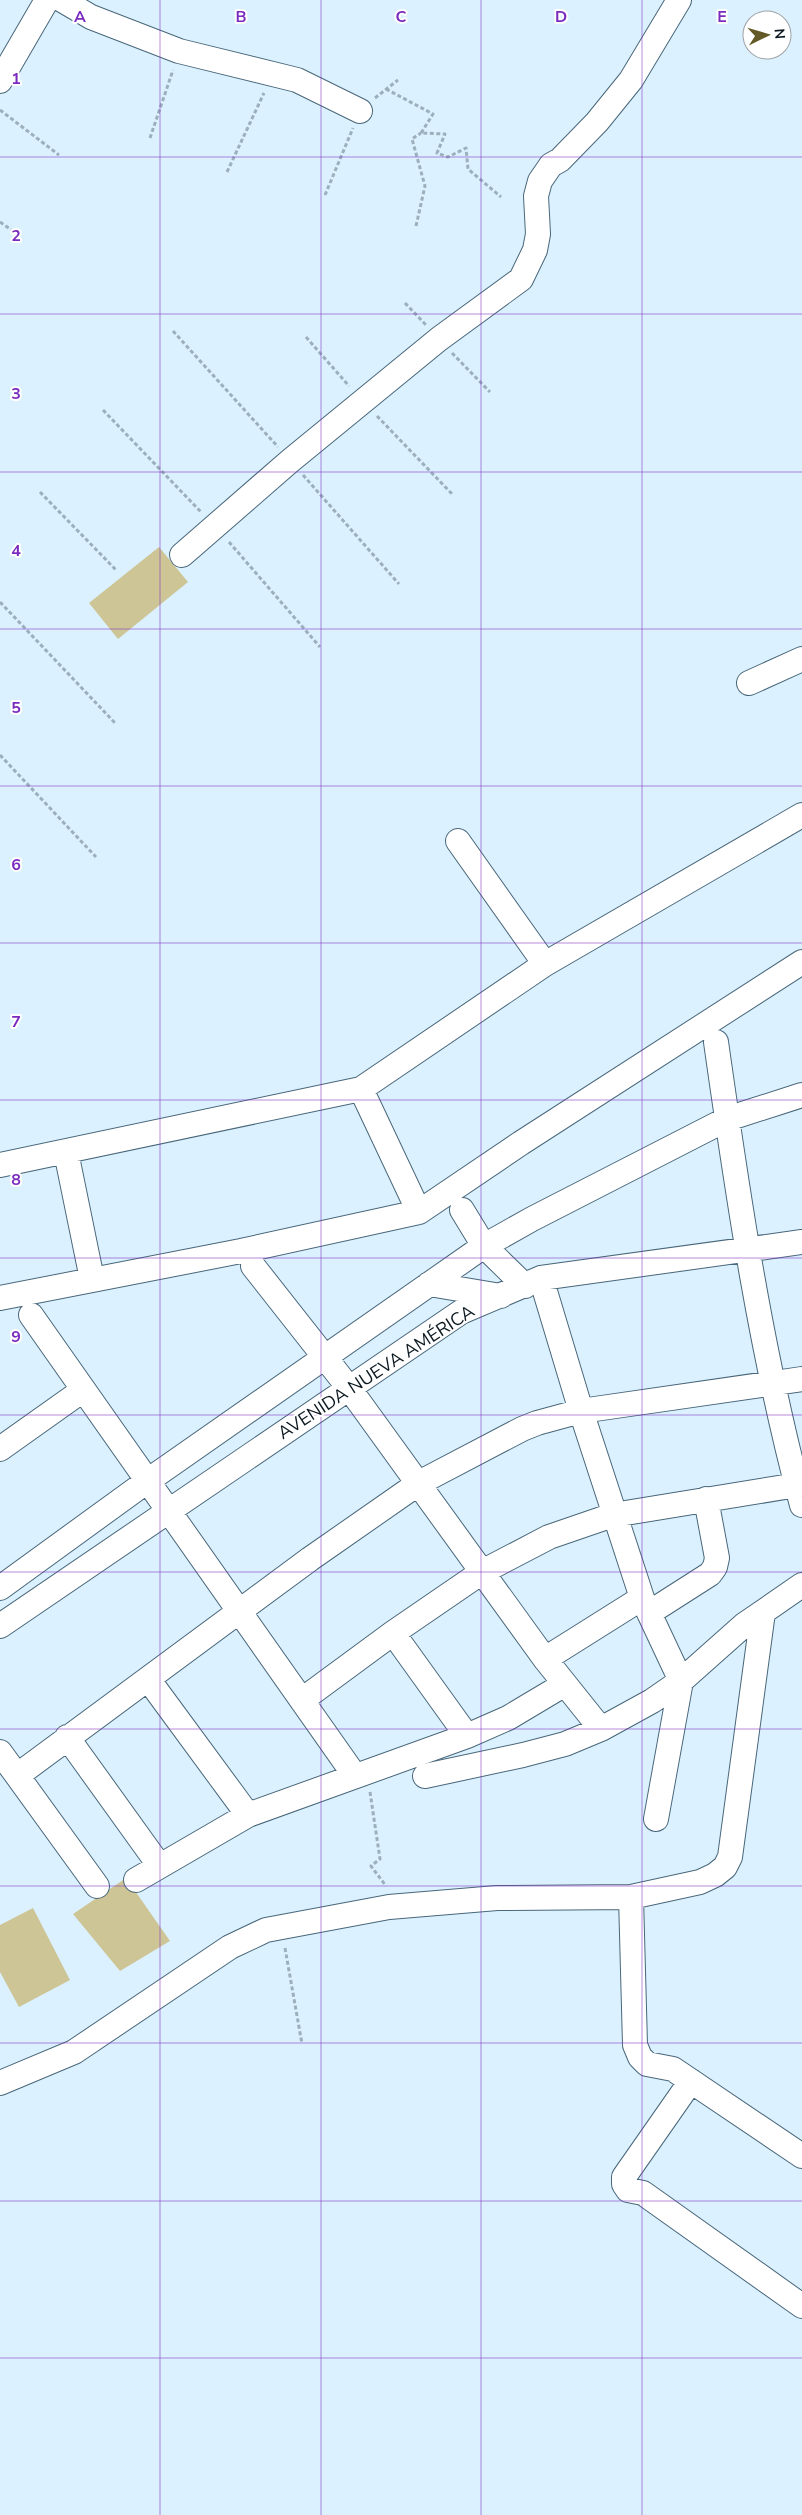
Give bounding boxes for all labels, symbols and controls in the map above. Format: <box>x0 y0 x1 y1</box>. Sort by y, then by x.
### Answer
text: A <box>74 6 86 28</box>
text: B <box>235 6 247 28</box>
text: C <box>396 6 407 28</box>
text: D <box>555 6 567 28</box>
text: E <box>717 6 727 28</box>
north arrow <box>742 10 792 60</box>
text: N <box>770 28 789 40</box>
text: 1 <box>11 68 21 90</box>
text: 2 <box>11 225 21 247</box>
text: 3 <box>11 383 21 405</box>
text: 4 <box>11 540 21 562</box>
text: 5 <box>11 697 21 719</box>
text: 6 <box>11 854 21 876</box>
text: 7 <box>11 1011 21 1033</box>
text: 8 <box>11 1169 21 1191</box>
street label: AVENIDA NUEVA AMÉRICA <box>273 1299 479 1445</box>
text: 9 <box>11 1326 21 1348</box>

